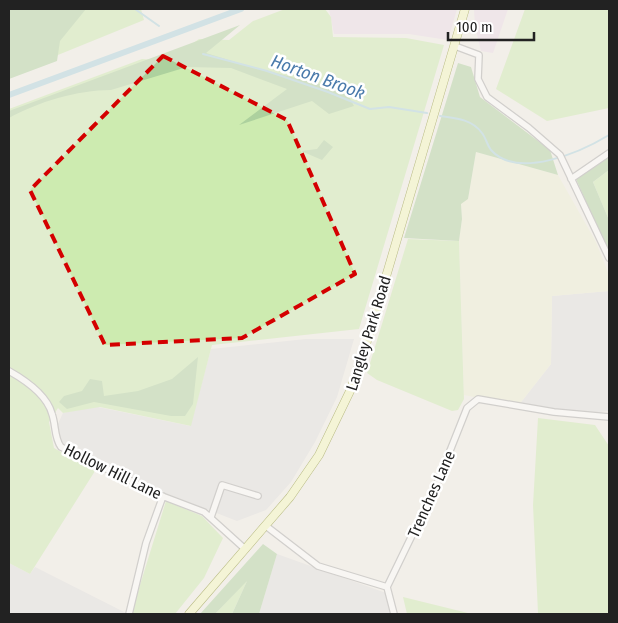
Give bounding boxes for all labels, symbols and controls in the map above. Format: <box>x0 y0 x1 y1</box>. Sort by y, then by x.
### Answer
scale bar <box>448 10 534 42</box>
text: 100 m <box>456 18 493 36</box>
water label: Horton Brook <box>268 50 368 104</box>
street label: Langley Park Road <box>342 273 395 393</box>
street label: Hollow Hill Lane <box>61 440 165 503</box>
street label: Trenches Lane <box>404 448 459 541</box>

